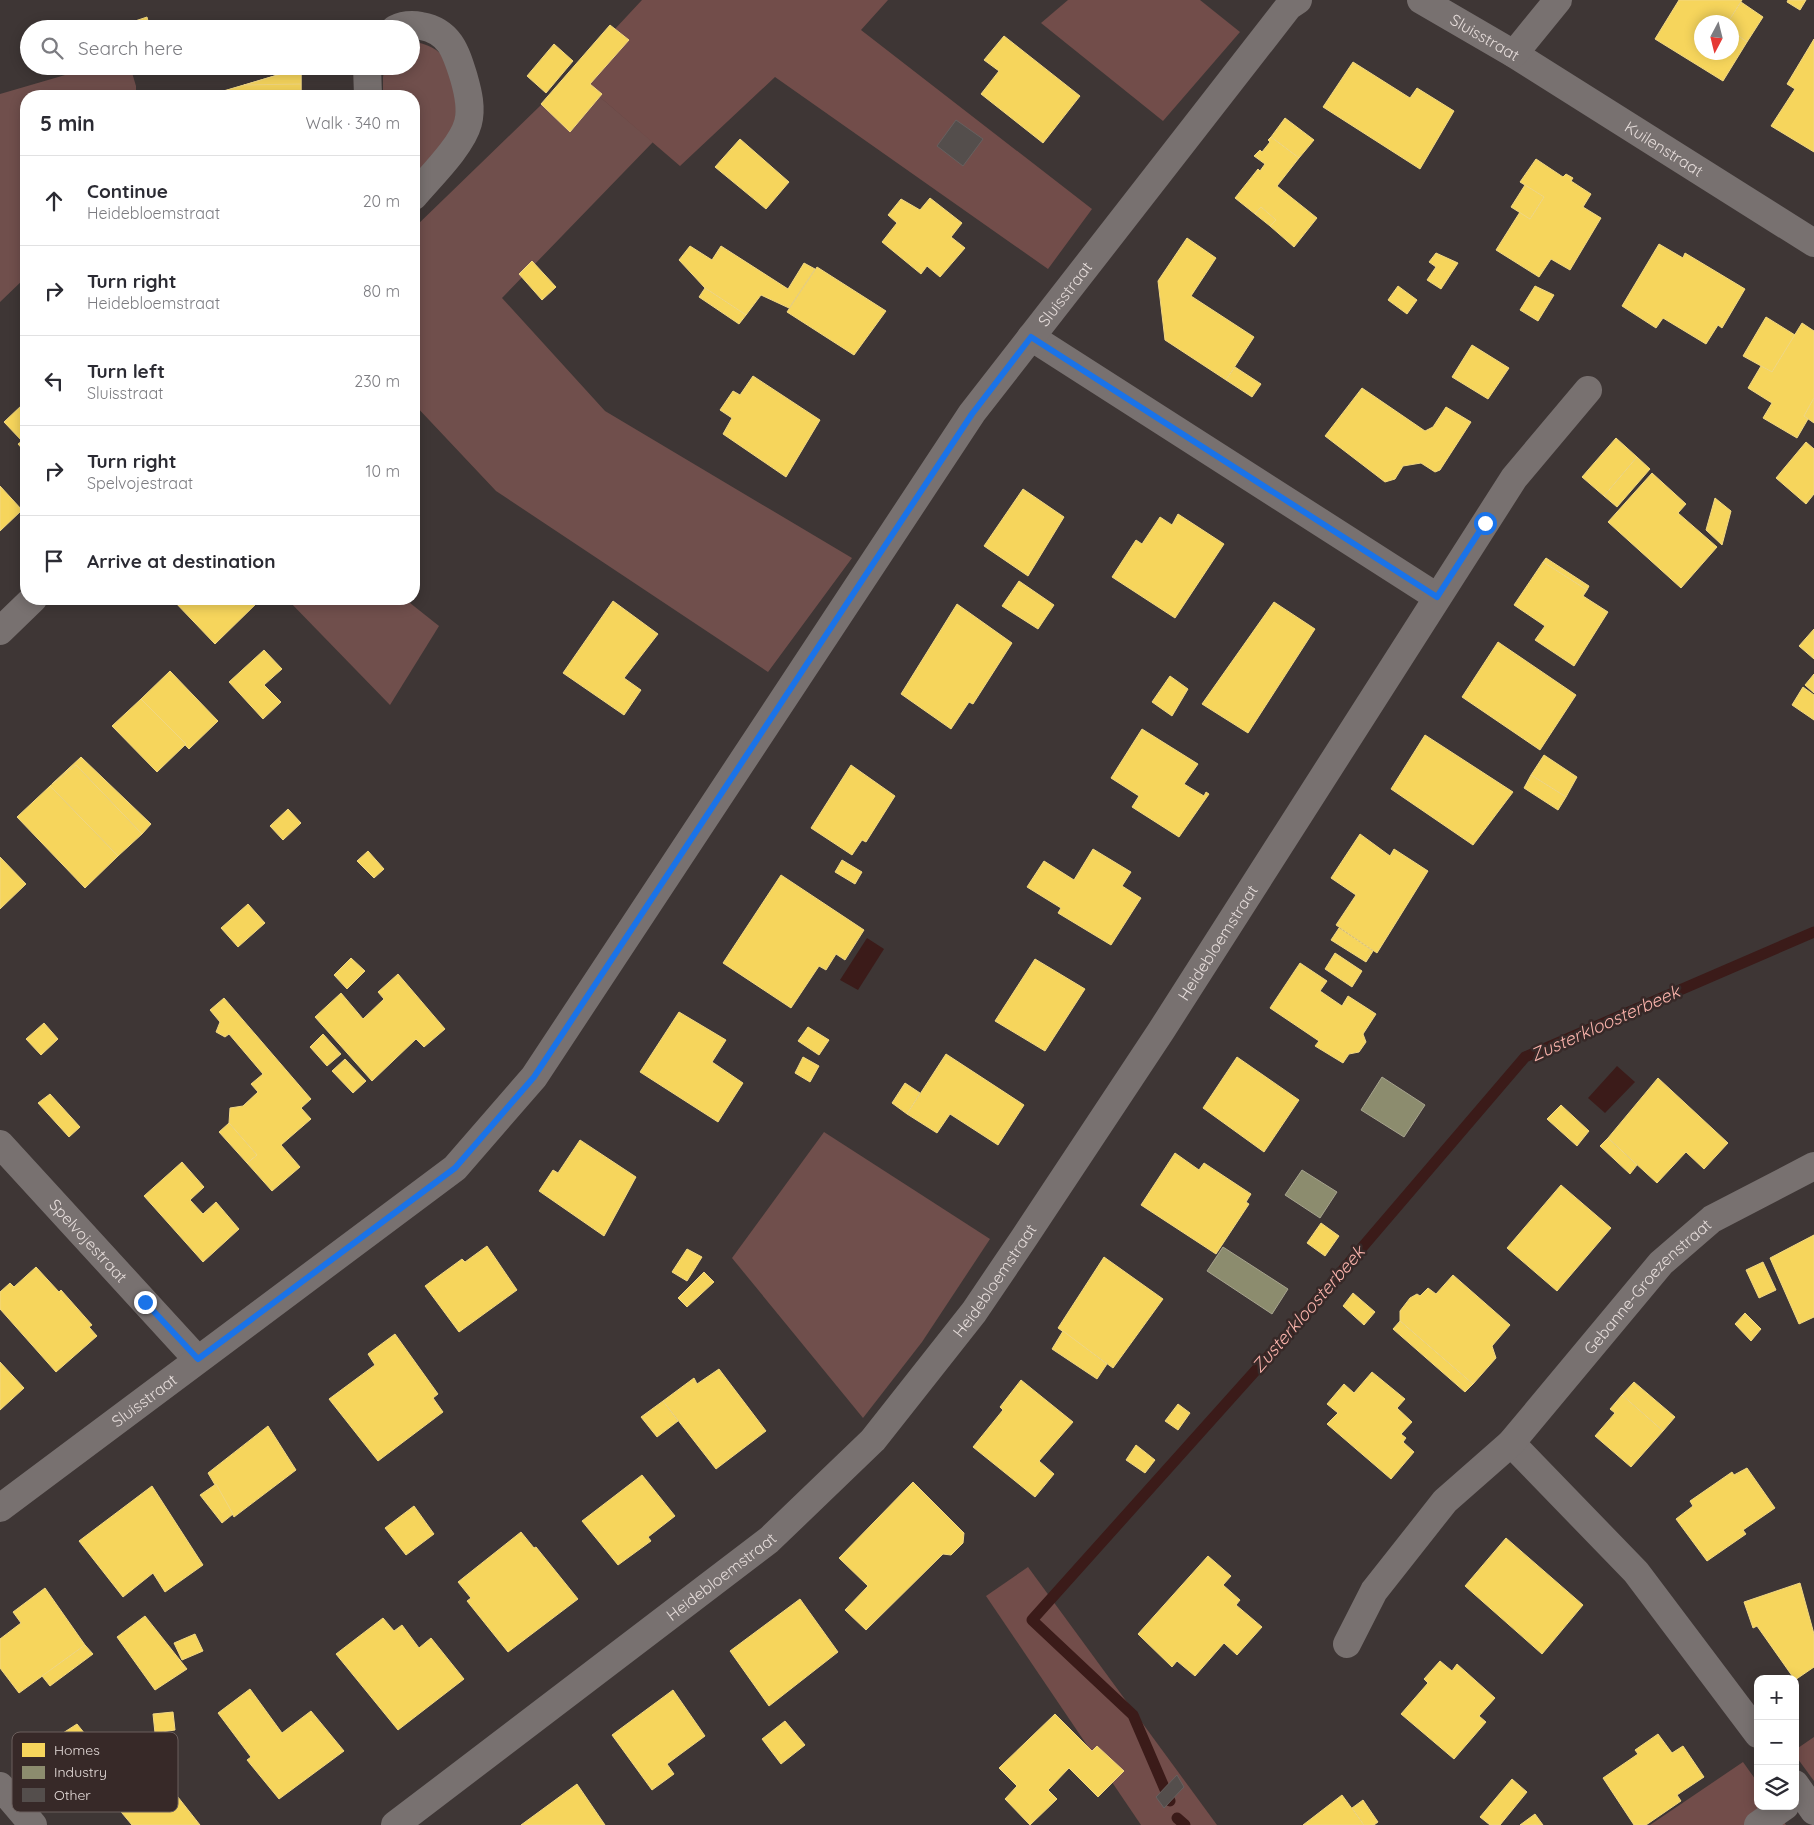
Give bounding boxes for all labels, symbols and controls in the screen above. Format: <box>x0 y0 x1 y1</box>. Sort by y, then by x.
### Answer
street label: Sluisstraat <box>1447 9 1523 65</box>
north arrow <box>1694 15 1739 60</box>
search box <box>20 20 420 75</box>
icon: search <box>38 34 66 62</box>
text: Search here <box>78 36 183 60</box>
text: 5 min <box>40 110 95 136</box>
text: Walk · 340 m <box>306 113 400 133</box>
street label: Kuilenstraat <box>1621 116 1707 181</box>
text: Continue <box>87 179 168 203</box>
icon: ahead <box>40 187 68 215</box>
text: 20 m <box>363 191 400 211</box>
text: Heidebloemstraat <box>87 203 220 223</box>
street label: Sluisstraat <box>1033 257 1096 330</box>
text: Turn right <box>87 269 176 293</box>
icon: right <box>40 277 68 305</box>
text: 80 m <box>363 281 400 301</box>
text: Heidebloemstraat <box>87 293 220 313</box>
text: Turn left <box>87 359 165 383</box>
icon: left <box>40 367 68 395</box>
text: 230 m <box>354 371 400 391</box>
text: Sluisstraat <box>87 383 164 403</box>
text: Turn right <box>87 449 176 473</box>
icon: right <box>40 457 68 485</box>
text: 10 m <box>366 461 400 481</box>
text: Spelvojestraat <box>87 473 193 493</box>
route start <box>1474 512 1497 535</box>
icon: arrive <box>40 547 68 575</box>
text: Arrive at destination <box>87 549 276 573</box>
street label: Heidebloemstraat <box>1173 881 1262 1004</box>
water label: Zusterkloosterbeek <box>1527 979 1684 1066</box>
street label: Spelvojestraat <box>45 1195 132 1287</box>
street label: Gebanne-Groezenstraat <box>1579 1214 1715 1358</box>
street label: Heidebloemstraat <box>948 1220 1040 1341</box>
water label: Zusterkloosterbeek <box>1247 1240 1370 1377</box>
route end <box>134 1291 157 1314</box>
street label: Sluisstraat <box>108 1369 181 1431</box>
street label: Heidebloemstraat <box>662 1528 781 1625</box>
map controls <box>1754 1675 1799 1810</box>
button: + <box>1754 1675 1799 1720</box>
button: − <box>1754 1720 1799 1765</box>
legend <box>12 1732 178 1812</box>
text: Homes <box>54 1741 100 1759</box>
text: Industry <box>54 1763 107 1781</box>
button: layers <box>1754 1765 1799 1810</box>
text: Other <box>54 1786 91 1804</box>

